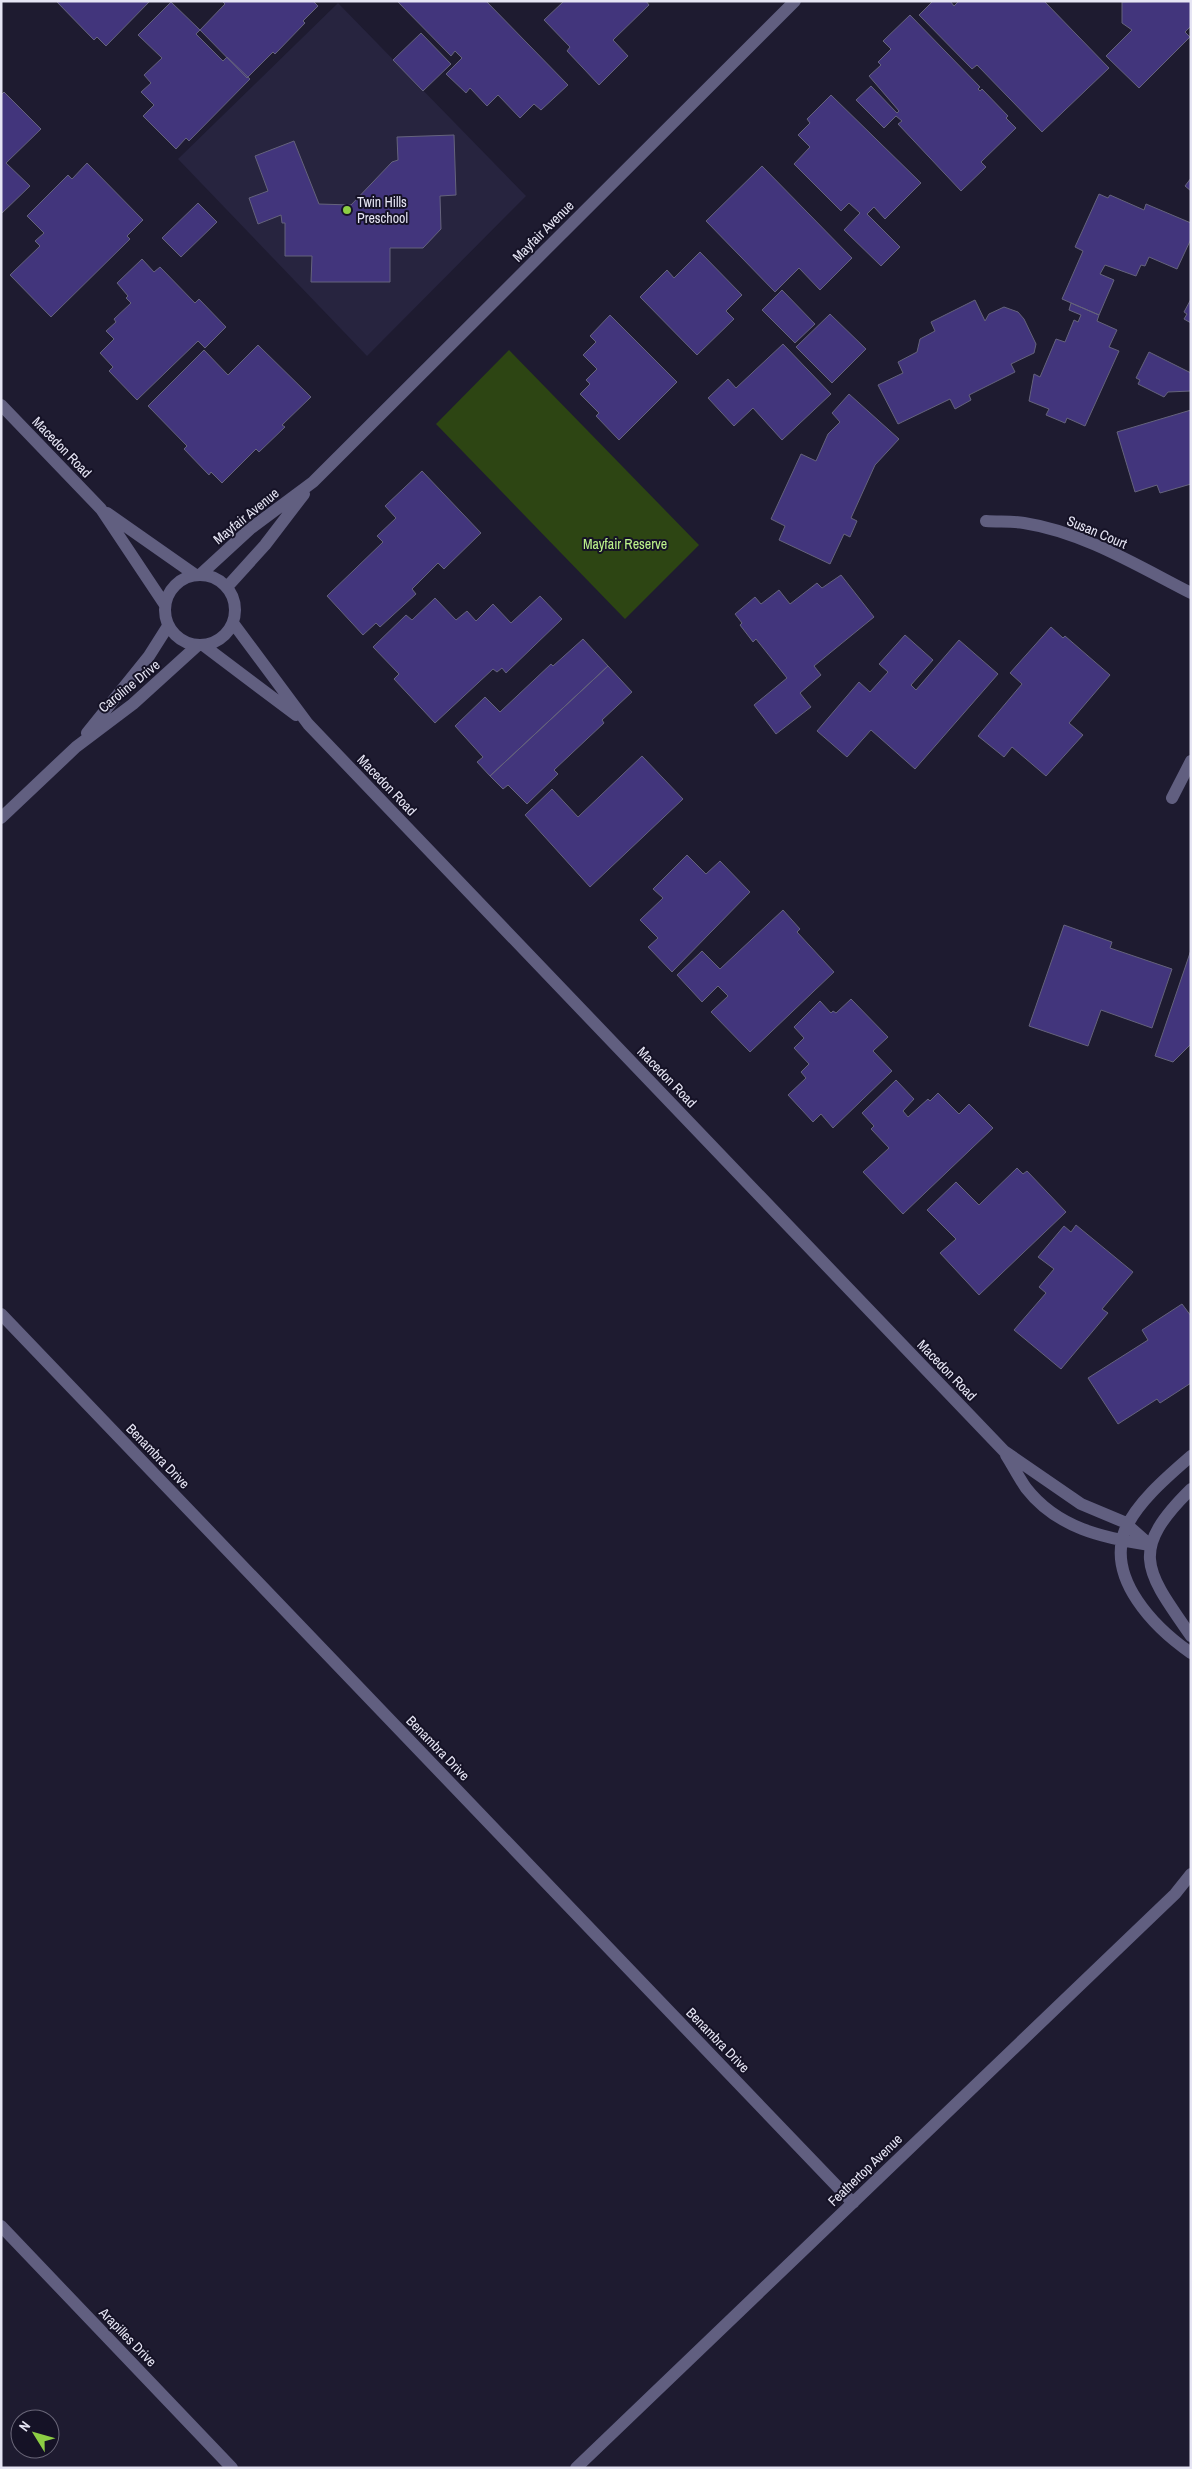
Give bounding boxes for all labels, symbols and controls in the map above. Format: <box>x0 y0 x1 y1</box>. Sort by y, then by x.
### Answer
place label: Twin Hills Preschool <box>357 193 408 227</box>
street label: Mayfair Avenue <box>509 197 577 265</box>
marker: Twin Hills Preschool <box>341 204 353 216</box>
street label: Macedon Road <box>28 413 96 481</box>
street label: Mayfair Avenue <box>209 484 283 548</box>
street label: Susan Court <box>1064 511 1130 553</box>
park label: Mayfair Reserve <box>583 535 667 553</box>
street label: Caroline Drive <box>95 656 163 716</box>
street label: Macedon Road <box>353 751 421 819</box>
street label: Macedon Road <box>633 1043 701 1111</box>
street label: Macedon Road <box>913 1336 981 1404</box>
street label: Benambra Drive <box>122 1420 194 1492</box>
street label: Benambra Drive <box>402 1712 474 1784</box>
street label: Benambra Drive <box>682 2004 754 2076</box>
street label: Feathertop Avenue <box>824 2130 906 2210</box>
street label: Arapilles Drive <box>95 2303 161 2370</box>
north arrow <box>10 2409 60 2459</box>
text: N <box>15 2417 34 2435</box>

